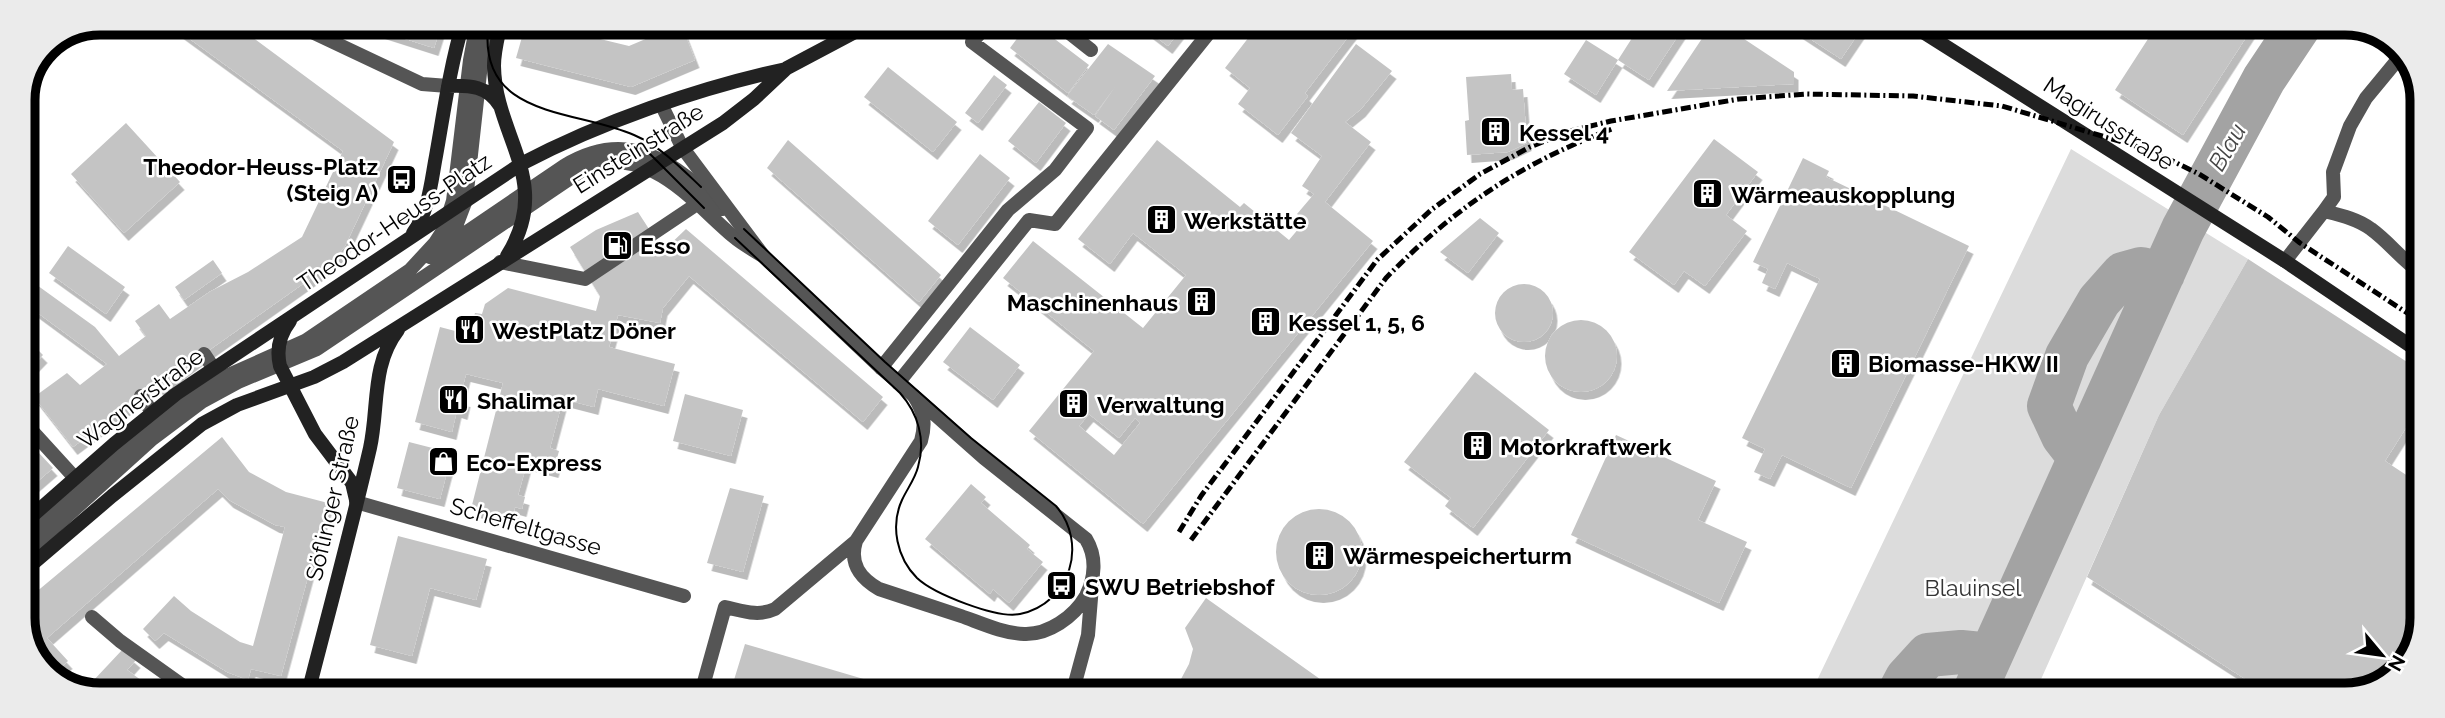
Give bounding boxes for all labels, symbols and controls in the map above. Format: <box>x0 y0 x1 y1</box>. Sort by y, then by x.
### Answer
street label: Magirusstraße <box>2039 71 2179 175</box>
street label: Einsteinstraße <box>568 97 708 199</box>
building icon: Kessel 4 <box>1479 115 1513 149</box>
water label: Blau <box>2202 118 2252 176</box>
place label: Kessel 4 <box>1519 119 1609 146</box>
street label: Theodor-Heuss-Platz <box>292 147 496 297</box>
place label: Theodor-Heuss-Platz (Steig A) <box>143 153 378 206</box>
bus stop icon: Theodor-Heuss-Platz (Steig A) <box>384 162 418 196</box>
building icon: Wärmeauskopplung <box>1691 177 1725 211</box>
place label: Wärmeauskopplung <box>1731 181 1955 208</box>
building icon: Werkstätte <box>1144 203 1178 237</box>
place label: Werkstätte <box>1184 207 1307 234</box>
fuel station icon: Esso <box>600 228 634 262</box>
place label: Esso <box>640 232 690 259</box>
building icon: Maschinenhaus <box>1184 285 1218 319</box>
place label: Maschinenhaus <box>1007 289 1178 316</box>
building icon: Kessel 1, 5, 6 <box>1248 305 1282 339</box>
place label: Kessel 1, 5, 6 <box>1288 309 1425 336</box>
restaurant icon: WestPlatz Döner <box>452 313 486 347</box>
place label: WestPlatz Döner <box>492 317 676 344</box>
street label: Wagnerstraße <box>72 342 208 454</box>
building icon: Biomasse-HKW II <box>1828 346 1862 380</box>
place label: Biomasse-HKW II <box>1868 350 2059 377</box>
restaurant icon: Shalimar <box>437 383 471 417</box>
place label: Shalimar <box>477 387 575 414</box>
building icon: Verwaltung <box>1057 387 1091 421</box>
place label: Verwaltung <box>1097 391 1225 418</box>
street label: Söflinger Straße <box>300 413 364 583</box>
building icon: Motorkraftwerk <box>1460 429 1494 463</box>
place label: Motorkraftwerk <box>1500 433 1672 460</box>
shop icon: Eco-Express <box>426 445 460 479</box>
place label: Eco-Express <box>466 449 602 476</box>
street label: Scheffeltgasse <box>447 492 605 560</box>
building icon: Wärmespeicherturm <box>1303 538 1337 572</box>
place label: Wärmespeicherturm <box>1343 542 1572 569</box>
bus stop icon: SWU Betriebshof <box>1045 569 1079 603</box>
place label: SWU Betriebshof <box>1085 573 1276 600</box>
park label: Blauinsel <box>1924 574 2022 601</box>
north arrow <box>2347 620 2417 690</box>
text: N <box>2384 652 2410 675</box>

